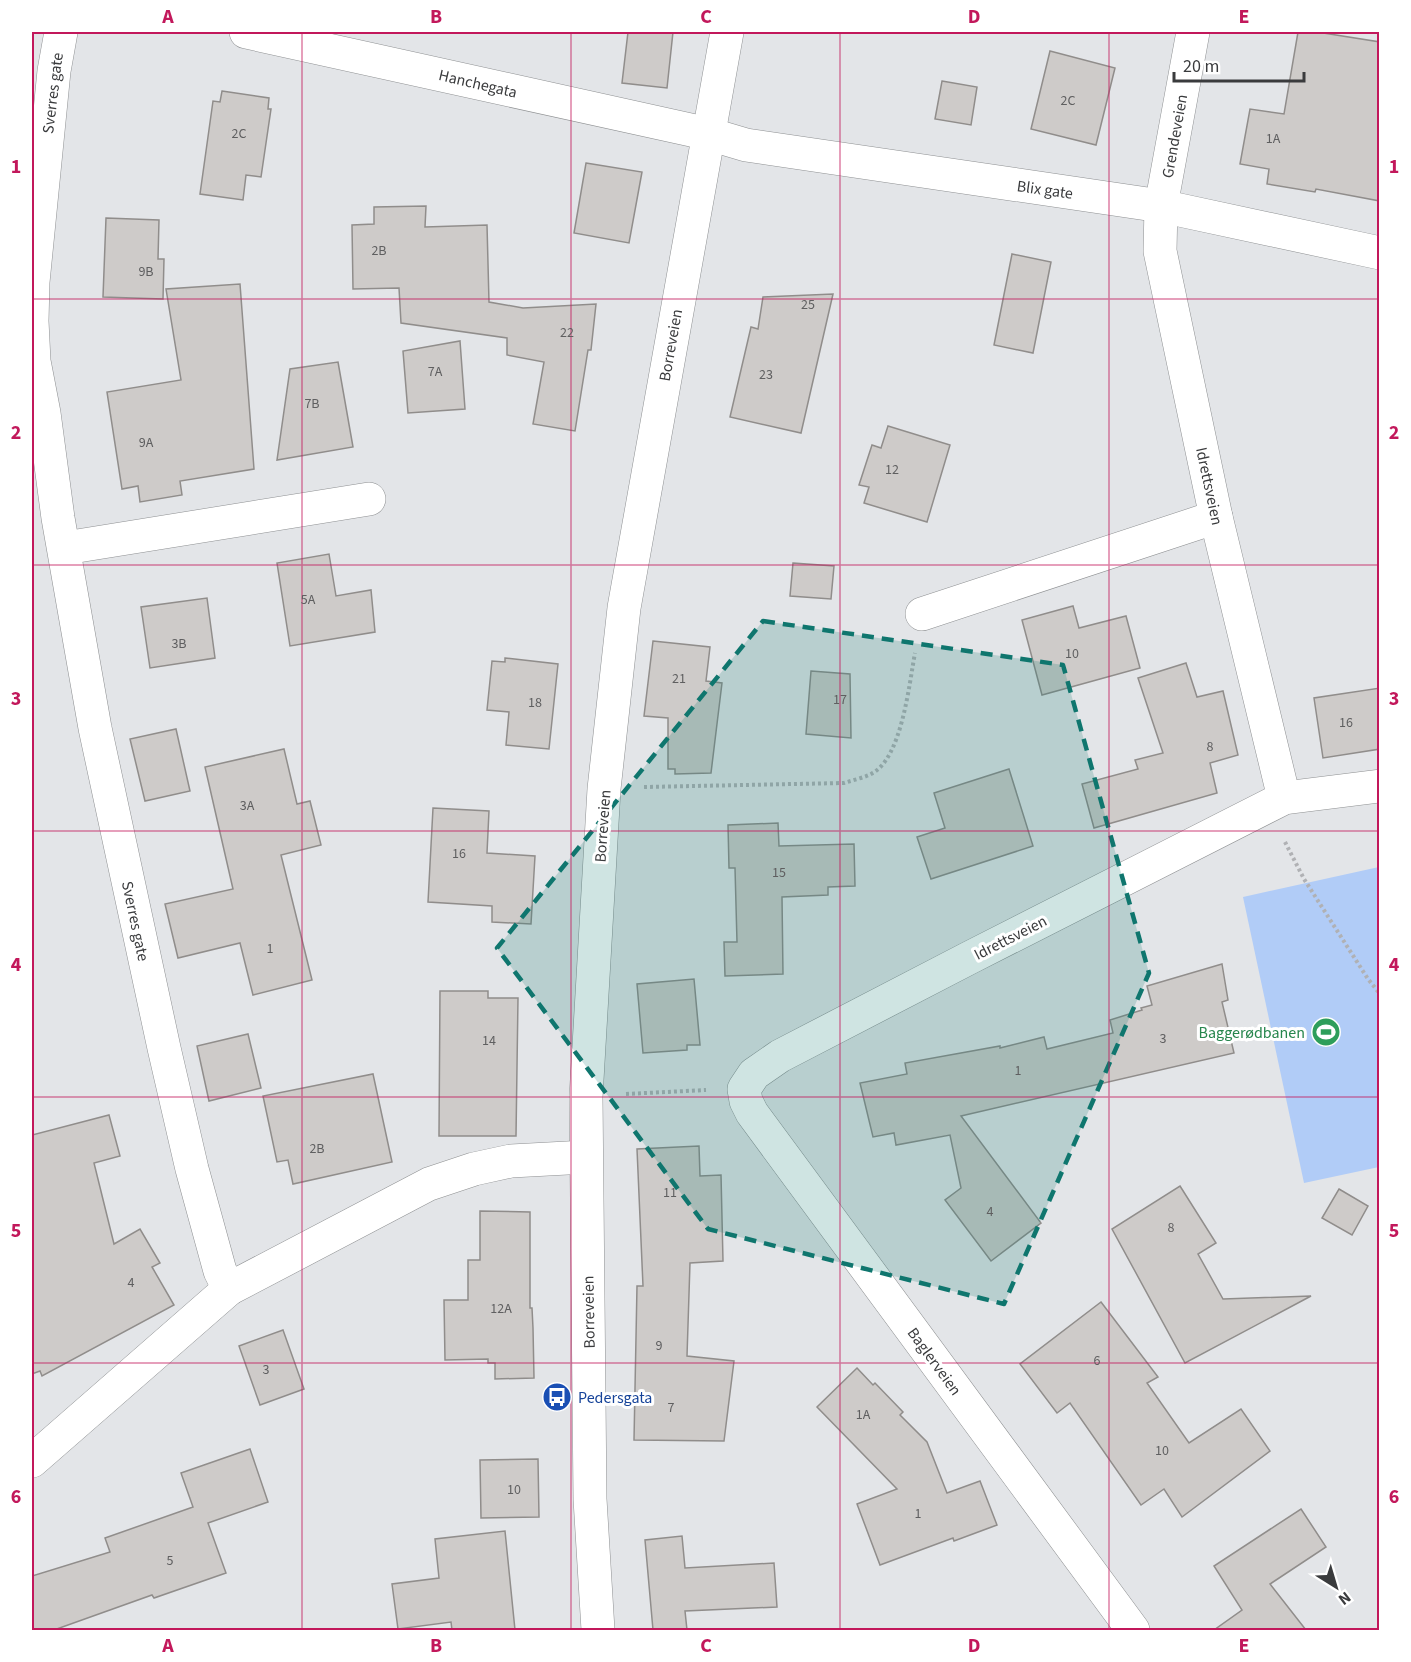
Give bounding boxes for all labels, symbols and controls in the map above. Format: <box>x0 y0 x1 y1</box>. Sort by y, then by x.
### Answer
text: A <box>161 3 174 31</box>
text: B <box>430 3 442 31</box>
text: C <box>700 3 712 31</box>
text: D <box>968 3 980 31</box>
text: E <box>1239 3 1249 31</box>
scale bar <box>1174 45 1304 83</box>
street label: Sverres gate <box>37 51 69 135</box>
text: 20 m <box>1183 54 1219 79</box>
street label: Hanchegata <box>436 64 519 104</box>
house number: 2C <box>1061 91 1075 111</box>
street label: Grendeveien <box>1157 92 1193 180</box>
house number: 2C <box>232 124 246 144</box>
house number: 1A <box>1266 129 1281 149</box>
text: 1 <box>11 153 21 181</box>
text: 1 <box>1389 153 1399 181</box>
street label: Blix gate <box>1015 175 1074 205</box>
house number: 2B <box>371 241 387 261</box>
house number: 9B <box>138 262 154 282</box>
house number: 25 <box>801 295 815 315</box>
street label: Borreveien <box>654 307 688 383</box>
house number: 22 <box>560 323 574 343</box>
house number: 7A <box>428 362 443 382</box>
house number: 23 <box>759 365 773 385</box>
house number: 7B <box>304 394 320 414</box>
text: 2 <box>11 419 21 447</box>
text: 2 <box>1389 419 1399 447</box>
house number: 9A <box>139 433 154 453</box>
street label: Idrettsveien <box>1190 445 1228 527</box>
house number: 12 <box>885 460 899 480</box>
house number: 5A <box>301 590 316 610</box>
house number: 3B <box>171 634 187 654</box>
house number: 10 <box>1065 644 1079 664</box>
house number: 21 <box>672 669 686 689</box>
text: 3 <box>11 685 21 713</box>
text: 3 <box>1389 685 1399 713</box>
house number: 17 <box>833 690 847 710</box>
house number: 18 <box>528 693 542 713</box>
house number: 16 <box>1339 713 1353 733</box>
house number: 8 <box>1207 737 1214 757</box>
street label: Borreveien <box>589 789 617 863</box>
house number: 3A <box>240 796 255 816</box>
house number: 16 <box>452 844 466 864</box>
house number: 15 <box>772 863 786 883</box>
street label: Sverres gate <box>116 879 154 963</box>
street label: Idrettsveien <box>970 910 1051 966</box>
house number: 1 <box>267 939 274 959</box>
text: 4 <box>11 951 22 979</box>
text: 4 <box>1389 951 1400 979</box>
sports icon: Baggerødbanen <box>1310 1016 1342 1048</box>
place label: Baggerødbanen <box>1199 1022 1305 1044</box>
house number: 3 <box>1160 1029 1167 1049</box>
house number: 14 <box>482 1031 496 1051</box>
house number: 1 <box>1015 1061 1022 1081</box>
house number: 2B <box>309 1139 325 1159</box>
house number: 11 <box>663 1183 677 1203</box>
house number: 4 <box>987 1202 994 1222</box>
text: 5 <box>11 1217 21 1245</box>
text: 5 <box>1389 1217 1399 1245</box>
house number: 8 <box>1168 1218 1175 1238</box>
house number: 4 <box>128 1273 135 1293</box>
street label: Borreveien <box>577 1275 601 1349</box>
house number: 12A <box>490 1299 512 1319</box>
street label: Baglerveien <box>902 1323 966 1400</box>
house number: 9 <box>656 1336 663 1356</box>
house number: 6 <box>1094 1351 1101 1371</box>
house number: 3 <box>263 1360 270 1380</box>
bus stop icon: Pedersgata <box>541 1381 573 1413</box>
place label: Pedersgata <box>578 1387 652 1409</box>
house number: 7 <box>668 1398 675 1418</box>
house number: 1A <box>856 1405 871 1425</box>
house number: 10 <box>1155 1441 1169 1461</box>
house number: 10 <box>507 1480 521 1500</box>
text: 6 <box>11 1483 21 1511</box>
text: 6 <box>1389 1483 1399 1511</box>
house number: 1 <box>915 1504 922 1524</box>
house number: 5 <box>167 1551 174 1571</box>
north arrow <box>1306 1557 1366 1617</box>
text: N <box>1334 1586 1355 1610</box>
text: A <box>161 1632 174 1660</box>
text: B <box>430 1632 442 1660</box>
text: C <box>700 1632 712 1660</box>
text: D <box>968 1632 980 1660</box>
text: E <box>1239 1632 1249 1660</box>

